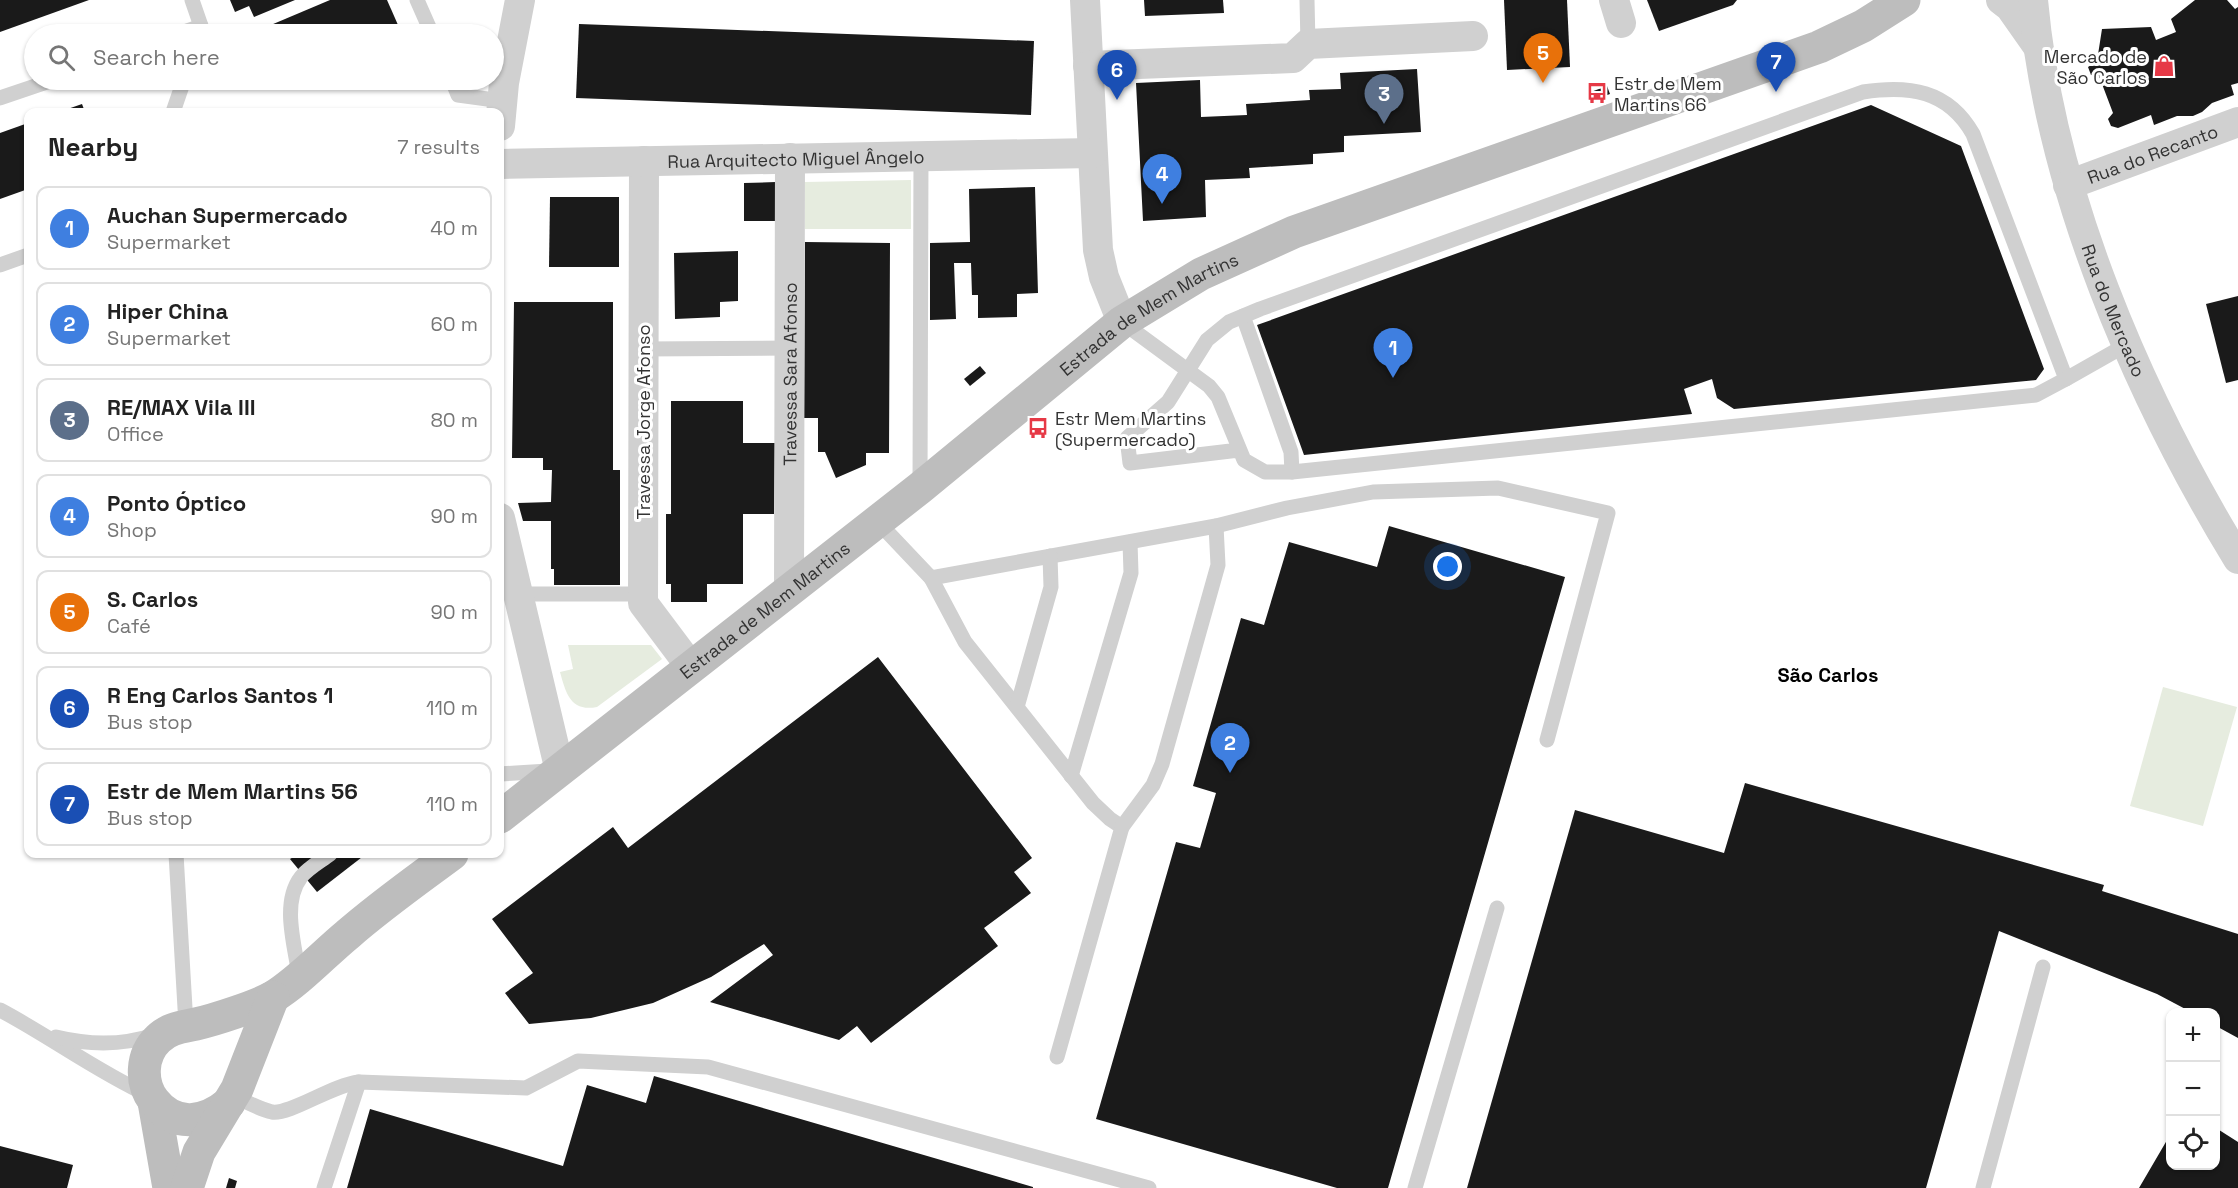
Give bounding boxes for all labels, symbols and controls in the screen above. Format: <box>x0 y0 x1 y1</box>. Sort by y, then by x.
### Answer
search box <box>24 24 504 90</box>
pin: 5 <box>1524 34 1562 83</box>
icon: search <box>45 41 78 74</box>
pin: 7 <box>1756 42 1796 92</box>
text: Search here <box>93 43 220 71</box>
place label: Mercado de São Carlos <box>2044 45 2147 89</box>
pin: 6 <box>1098 51 1136 100</box>
shop icon: Mercado de São Carlos <box>2152 54 2176 78</box>
place label: Estr de Mem Martins 66 <box>1614 72 1722 116</box>
pin: 3 <box>1364 74 1404 124</box>
bus stop icon: Estr de Mem Martins 66 <box>1585 81 1609 105</box>
street label: Rua do Recanto <box>2084 119 2221 188</box>
text: Nearby <box>48 130 138 164</box>
text: 7 results <box>397 134 480 160</box>
street label: Rua Arquitecto Miguel Ângelo <box>667 145 925 172</box>
pin: 4 <box>1142 154 1182 204</box>
text: Auchan Supermercado <box>107 201 348 229</box>
text: 1 <box>65 215 74 241</box>
text: 40 m <box>430 215 478 241</box>
text: Supermarket <box>107 229 231 255</box>
street label: Rua do Mercado <box>2077 241 2151 380</box>
street label: Estrada de Mem Martins <box>1054 247 1242 380</box>
street label: Travessa Sara Afonso <box>778 282 801 466</box>
text: Hiper China <box>107 297 228 325</box>
text: 2 <box>64 311 75 337</box>
text: 60 m <box>431 311 478 337</box>
street label: Travessa Jorge Afonso <box>632 324 655 520</box>
text: Supermarket <box>107 325 231 351</box>
pin: 1 <box>1374 328 1412 378</box>
text: RE/MAX Vila III <box>107 393 256 421</box>
text: 3 <box>63 407 76 433</box>
text: 80 m <box>430 407 478 433</box>
place label: Estr Mem Martins (Supermercado) <box>1055 407 1206 451</box>
bus stop icon: Estr Mem Martins (Supermercado) <box>1026 416 1050 440</box>
text: Office <box>107 421 164 447</box>
text: Ponto Óptico <box>107 489 246 517</box>
text: 4 <box>63 503 76 529</box>
text: 90 m <box>431 503 478 529</box>
text: Shop <box>107 517 157 543</box>
street label: Estrada de Mem Martins <box>675 536 854 684</box>
your location <box>1433 552 1462 581</box>
text: S. Carlos <box>107 585 198 613</box>
text: 5 <box>64 599 76 625</box>
text: 90 m <box>431 599 478 625</box>
text: Café <box>107 613 151 639</box>
district label: São Carlos <box>1777 662 1879 688</box>
text: R Eng Carlos Santos 1 <box>107 681 333 709</box>
text: 6 <box>63 695 76 721</box>
text: 110 m <box>426 695 478 721</box>
text: Bus stop <box>107 709 193 735</box>
pin: 2 <box>1210 724 1250 773</box>
text: Estr de Mem Martins 56 <box>107 777 358 805</box>
text: 7 <box>64 791 75 817</box>
text: 110 m <box>426 791 478 817</box>
text: Bus stop <box>107 805 193 831</box>
map controls <box>2166 1008 2220 1170</box>
button: + <box>2166 1008 2220 1062</box>
button: − <box>2166 1062 2220 1116</box>
button: locate <box>2166 1116 2220 1170</box>

